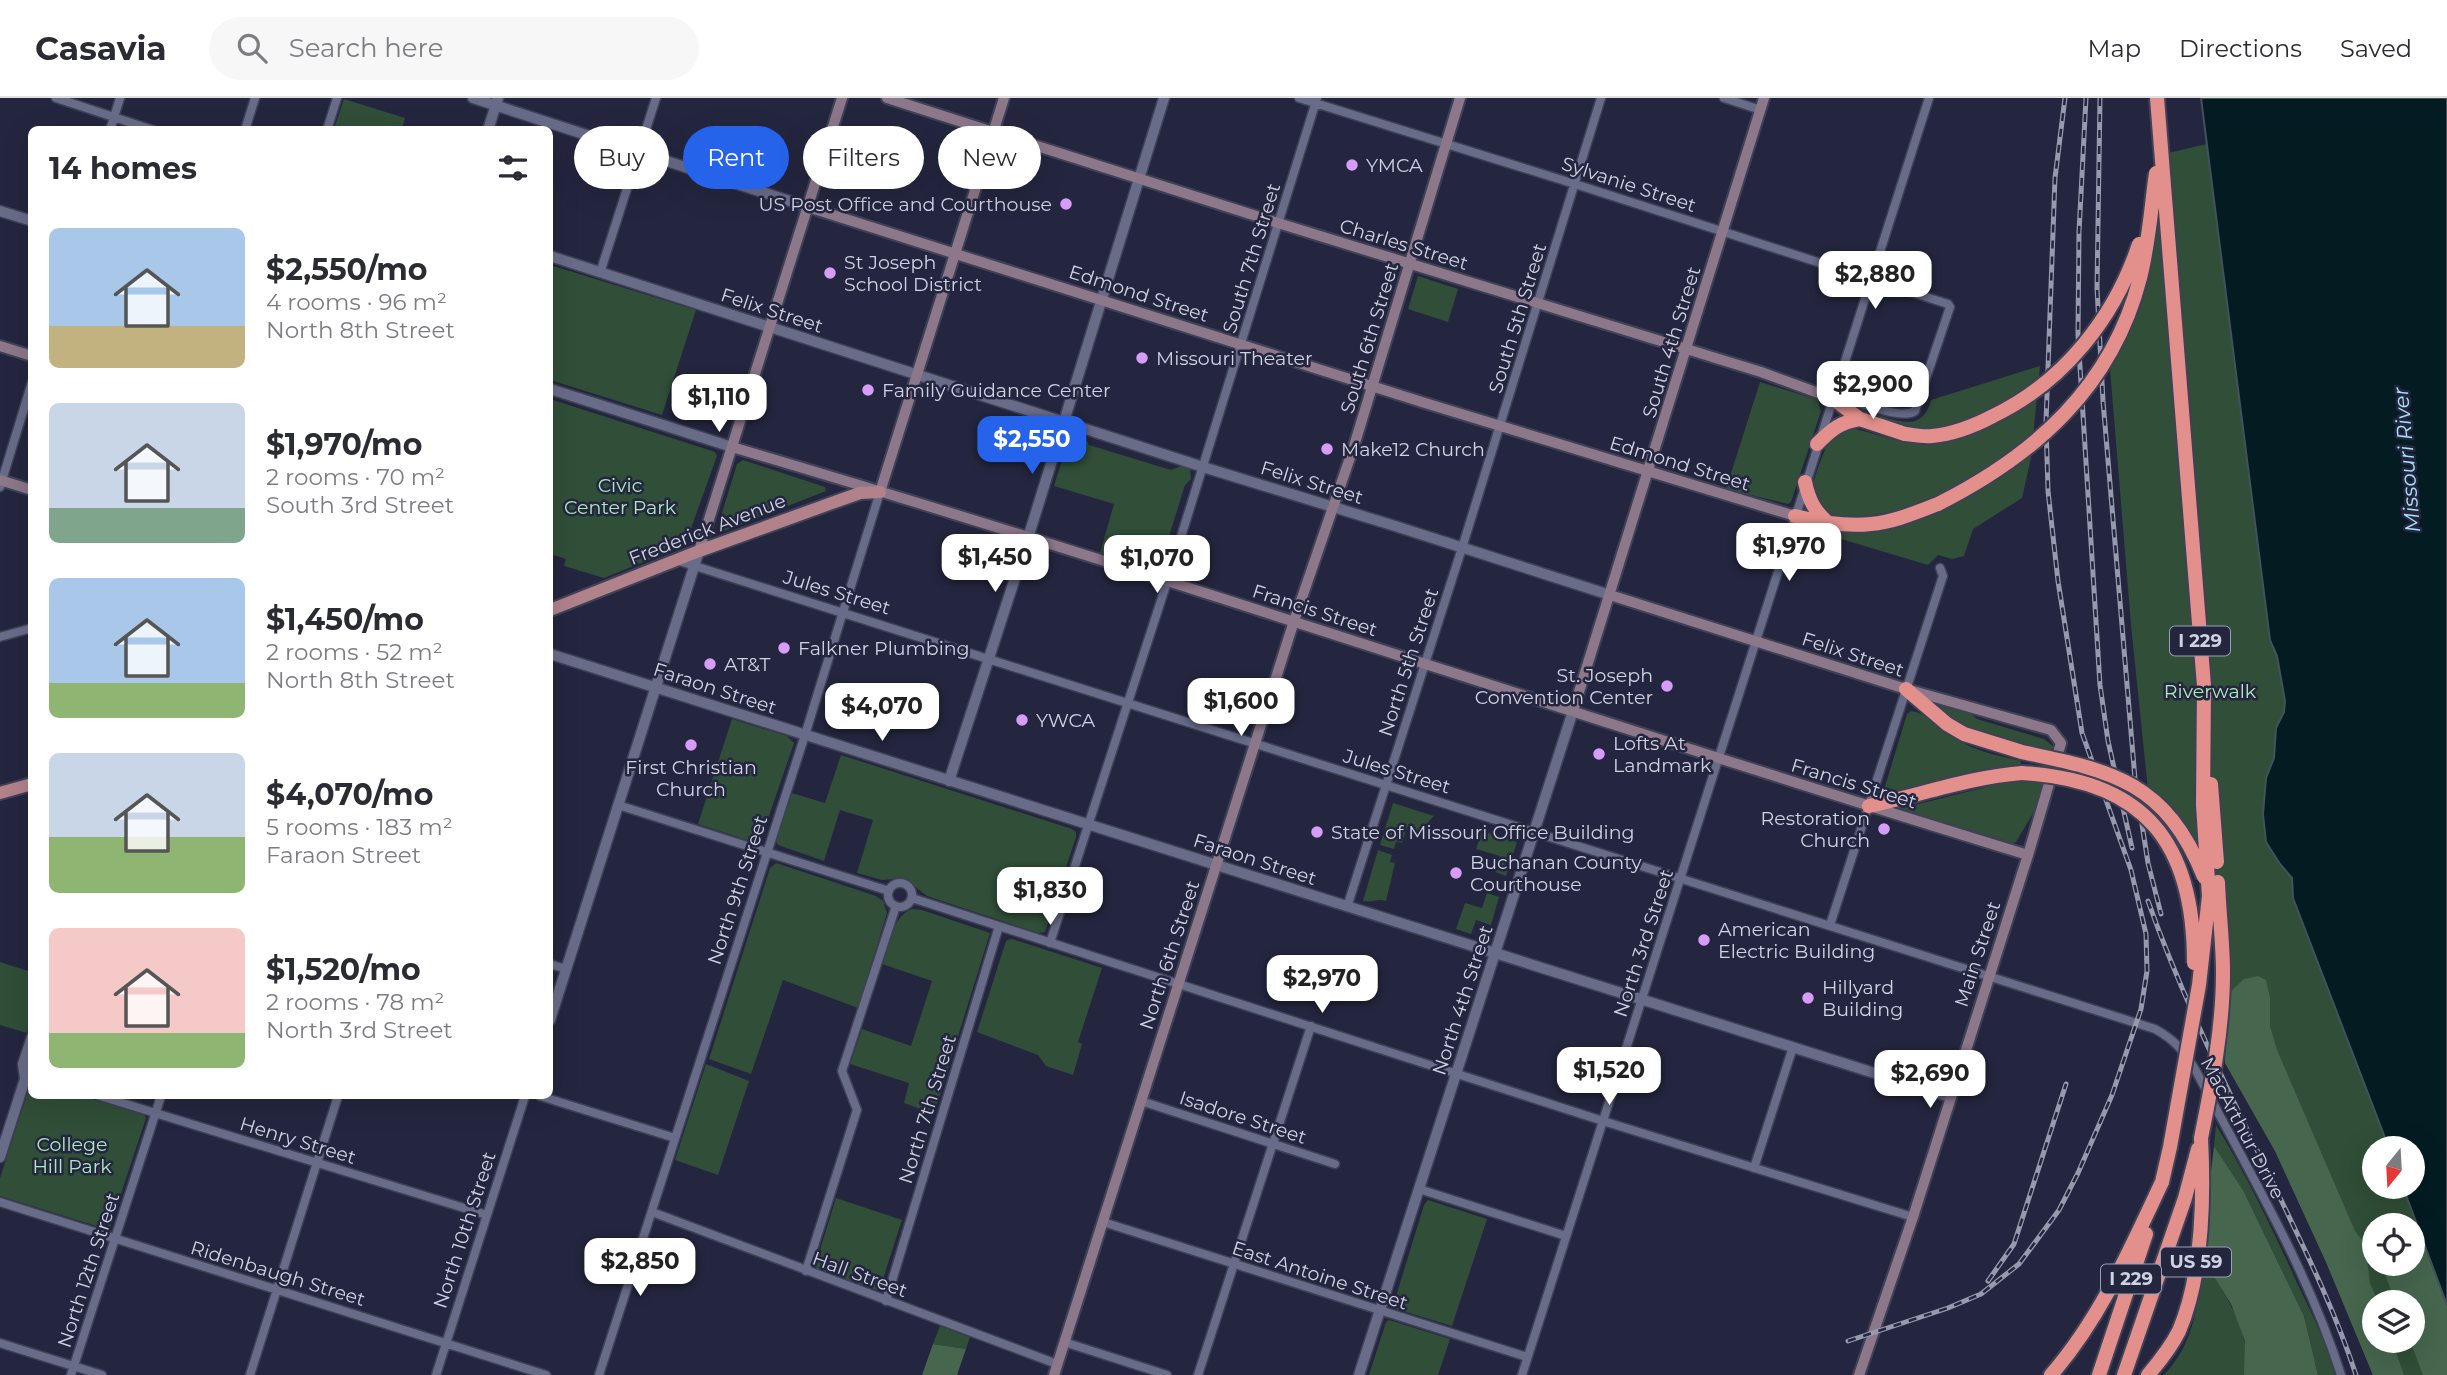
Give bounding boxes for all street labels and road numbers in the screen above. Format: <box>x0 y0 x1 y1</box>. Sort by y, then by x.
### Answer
street label: Sylvanie Street <box>1559 152 1699 217</box>
street label: South 7th Street <box>1218 180 1285 336</box>
street label: Charles Street <box>1337 214 1471 275</box>
street label: South 5th Street <box>1484 240 1551 396</box>
street label: Edmond Street <box>1066 260 1212 327</box>
street label: South 6th Street <box>1336 260 1403 416</box>
street label: South 4th Street <box>1637 263 1706 421</box>
street label: Felix Street <box>718 283 826 338</box>
street label: Edmond Street <box>1607 431 1753 496</box>
street label: Felix Street <box>1258 456 1366 509</box>
street label: Frederick Avenue <box>625 489 789 570</box>
street label: Jules Street <box>780 565 893 620</box>
street label: Francis Street <box>1249 579 1381 642</box>
street label: North 5th Street <box>1374 585 1443 739</box>
road number: I 229 <box>2170 626 2230 656</box>
street label: Felix Street <box>1799 627 1907 682</box>
street label: Faraon Street <box>650 658 780 719</box>
street label: Jules Street <box>1340 744 1453 799</box>
street label: Francis Street <box>1788 753 1920 814</box>
street label: North 9th Street <box>703 812 773 968</box>
street label: Faraon Street <box>1190 829 1320 890</box>
street label: North 3rd Street <box>1609 866 1678 1020</box>
street label: North 6th Street <box>1135 877 1205 1033</box>
street label: Main Street <box>1950 898 2005 1010</box>
street label: North 4th Street <box>1427 922 1498 1078</box>
street label: North 7th Street <box>894 1032 961 1186</box>
street label: MacArthur Drive <box>2195 1053 2290 1203</box>
street label: Isadore Street <box>1176 1086 1310 1149</box>
street label: Henry Street <box>237 1112 359 1169</box>
street label: North 10th Street <box>428 1149 501 1311</box>
street label: North 12th Street <box>53 1190 124 1350</box>
street label: Ridenbaugh Street <box>188 1236 368 1311</box>
street label: East Antoine Street <box>1229 1236 1411 1315</box>
street label: Hall Street <box>809 1247 911 1302</box>
road number: US 59 <box>2161 1247 2231 1276</box>
road number: I 229 <box>2101 1264 2161 1294</box>

